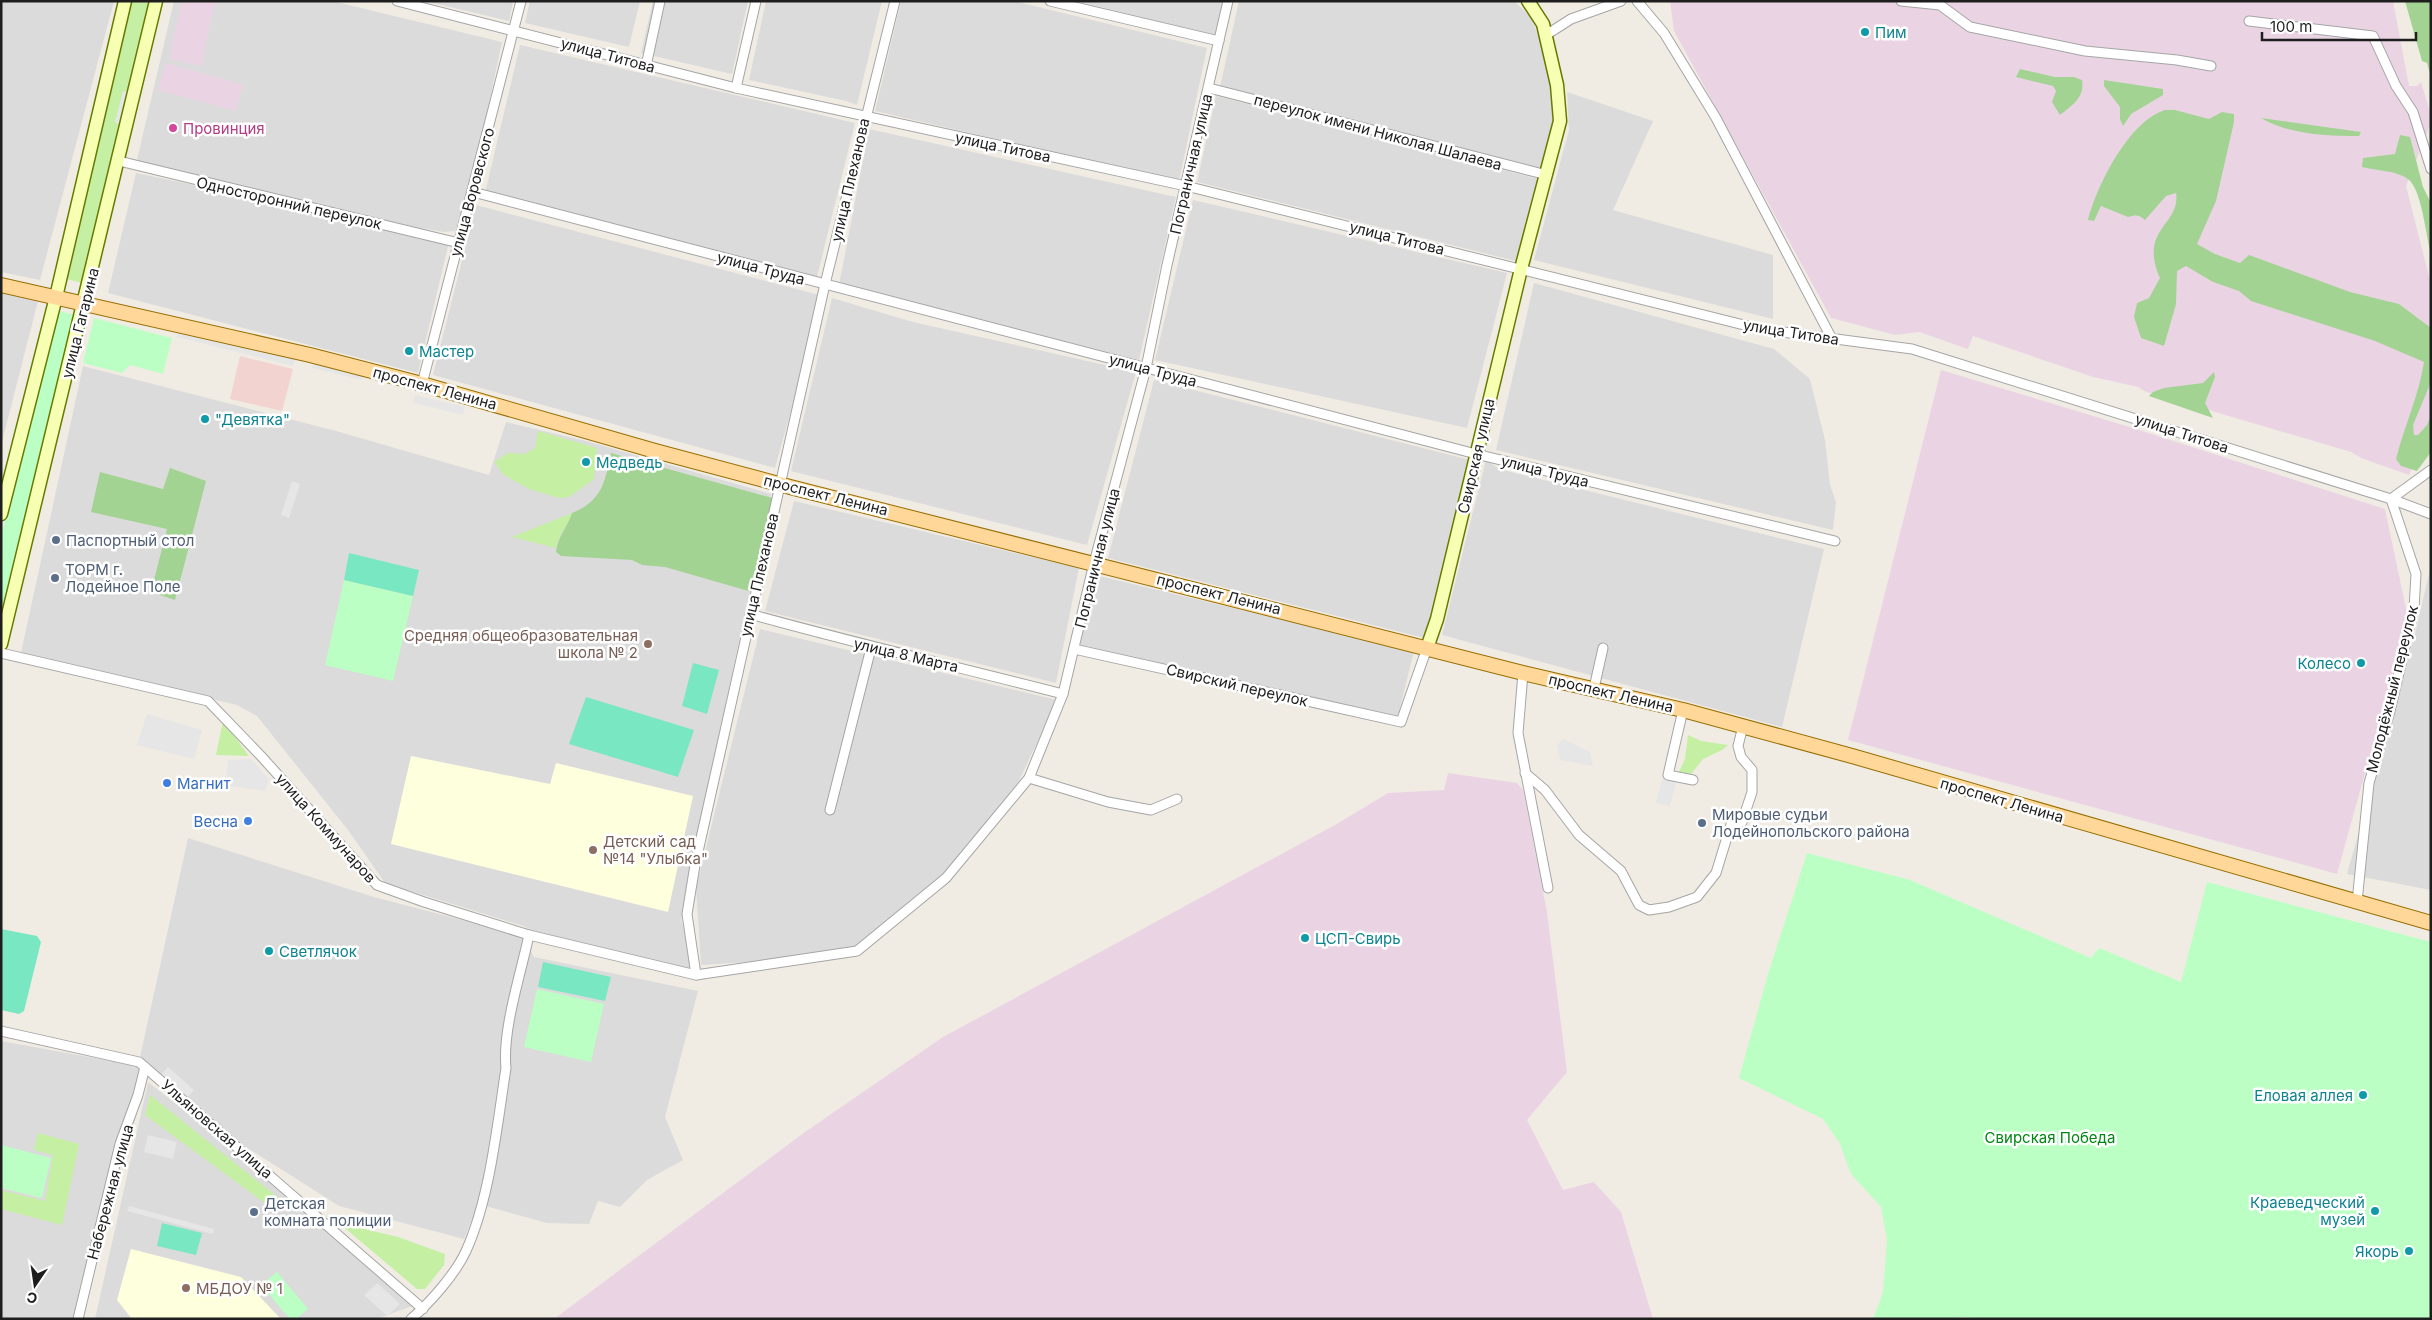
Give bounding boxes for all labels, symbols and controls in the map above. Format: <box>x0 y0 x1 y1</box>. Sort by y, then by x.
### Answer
scale bar <box>2262 10 2416 42</box>
text: 100 m <box>2270 17 2312 36</box>
place label: Пим <box>1875 23 1907 42</box>
marker: Пим <box>1859 26 1871 38</box>
street label: улица Титова <box>559 33 657 77</box>
street label: переулок имени Николая Шалаева <box>1252 90 1504 174</box>
street label: Пограничная улица <box>1166 92 1216 236</box>
street label: улица Плеханова <box>827 116 873 244</box>
place label: Провинция <box>183 119 265 138</box>
marker: Провинция <box>167 122 179 134</box>
street label: улица Воровского <box>446 125 498 259</box>
street label: улица Титова <box>953 128 1053 166</box>
street label: Односторонний переулок <box>194 172 384 234</box>
street label: улица Титова <box>1348 217 1446 259</box>
street label: улица Труда <box>715 247 807 289</box>
street label: улица Гагарина <box>57 266 103 380</box>
street label: улица Титова <box>1742 315 1840 349</box>
place label: Мастер <box>419 342 474 361</box>
marker: Мастер <box>403 345 415 357</box>
street label: улица Труда <box>1107 349 1199 391</box>
street label: проспект Ленина <box>371 362 499 414</box>
street label: Свирская улица <box>1453 396 1499 516</box>
street label: улица Титова <box>2133 409 2231 457</box>
place label: "Девятка" <box>215 410 290 429</box>
marker: "Девятка" <box>199 413 211 425</box>
street label: улица Труда <box>1499 451 1591 491</box>
place label: Медведь <box>596 453 663 472</box>
marker: Медведь <box>580 456 592 468</box>
street label: проспект Ленина <box>762 470 890 520</box>
street label: Пограничная улица <box>1070 486 1124 630</box>
street label: улица Плеханова <box>736 511 782 639</box>
place label: Паспортный стол <box>66 531 194 550</box>
marker: Паспортный стол <box>50 534 62 546</box>
place label: ТОРМ г. Лодейное Поле <box>65 560 181 596</box>
street label: проспект Ленина <box>1155 569 1283 619</box>
marker: ТОРМ г. Лодейное Поле <box>49 572 61 584</box>
street label: Молодёжный переулок <box>2362 603 2422 775</box>
place label: Средняя общеобразовательная школа № 2 <box>404 626 638 662</box>
street label: улица 8 Марта <box>852 634 960 676</box>
marker: Средняя общеобразовательная школа № 2 <box>642 638 654 650</box>
place label: Колесо <box>2298 654 2351 673</box>
marker: Колесо <box>2355 657 2367 669</box>
street label: Свирский переулок <box>1164 659 1310 711</box>
street label: проспект Ленина <box>1547 669 1675 717</box>
street label: улица Коммунаров <box>272 769 380 887</box>
street label: проспект Ленина <box>1938 773 2066 827</box>
place label: Магнит <box>177 774 230 793</box>
marker: Магнит <box>161 777 173 789</box>
place label: Мировые судьи Лодейнопольского района <box>1712 805 1910 841</box>
place label: Весна <box>194 812 238 831</box>
marker: Весна <box>242 815 254 827</box>
marker: Мировые судьи Лодейнопольского района <box>1696 817 1708 829</box>
place label: Детский сад №14 "Улыбка" <box>603 832 708 868</box>
marker: Детский сад №14 "Улыбка" <box>587 844 599 856</box>
place label: ЦСП-Свирь <box>1315 929 1401 948</box>
marker: ЦСП-Свирь <box>1299 932 1311 944</box>
place label: Светлячок <box>279 942 357 961</box>
marker: Светлячок <box>263 945 275 957</box>
street label: Ульяновская улица <box>157 1075 277 1183</box>
place label: Еловая аллея <box>2254 1086 2353 1105</box>
marker: Еловая аллея <box>2357 1089 2369 1101</box>
street label: Набережная улица <box>83 1122 137 1262</box>
park label: Свирская Победа <box>1985 1128 2115 1147</box>
place label: Краеведческий музей <box>2250 1193 2365 1229</box>
place label: Детская комната полиции <box>264 1194 391 1230</box>
marker: Краеведческий музей <box>2369 1205 2381 1217</box>
marker: Детская комната полиции <box>248 1206 260 1218</box>
place label: Якорь <box>2355 1242 2399 1261</box>
marker: Якорь <box>2403 1245 2415 1257</box>
north arrow <box>10 1260 60 1310</box>
place label: МБДОУ № 1 <box>196 1279 283 1298</box>
marker: МБДОУ № 1 <box>180 1282 192 1294</box>
text: С <box>25 1289 39 1308</box>

